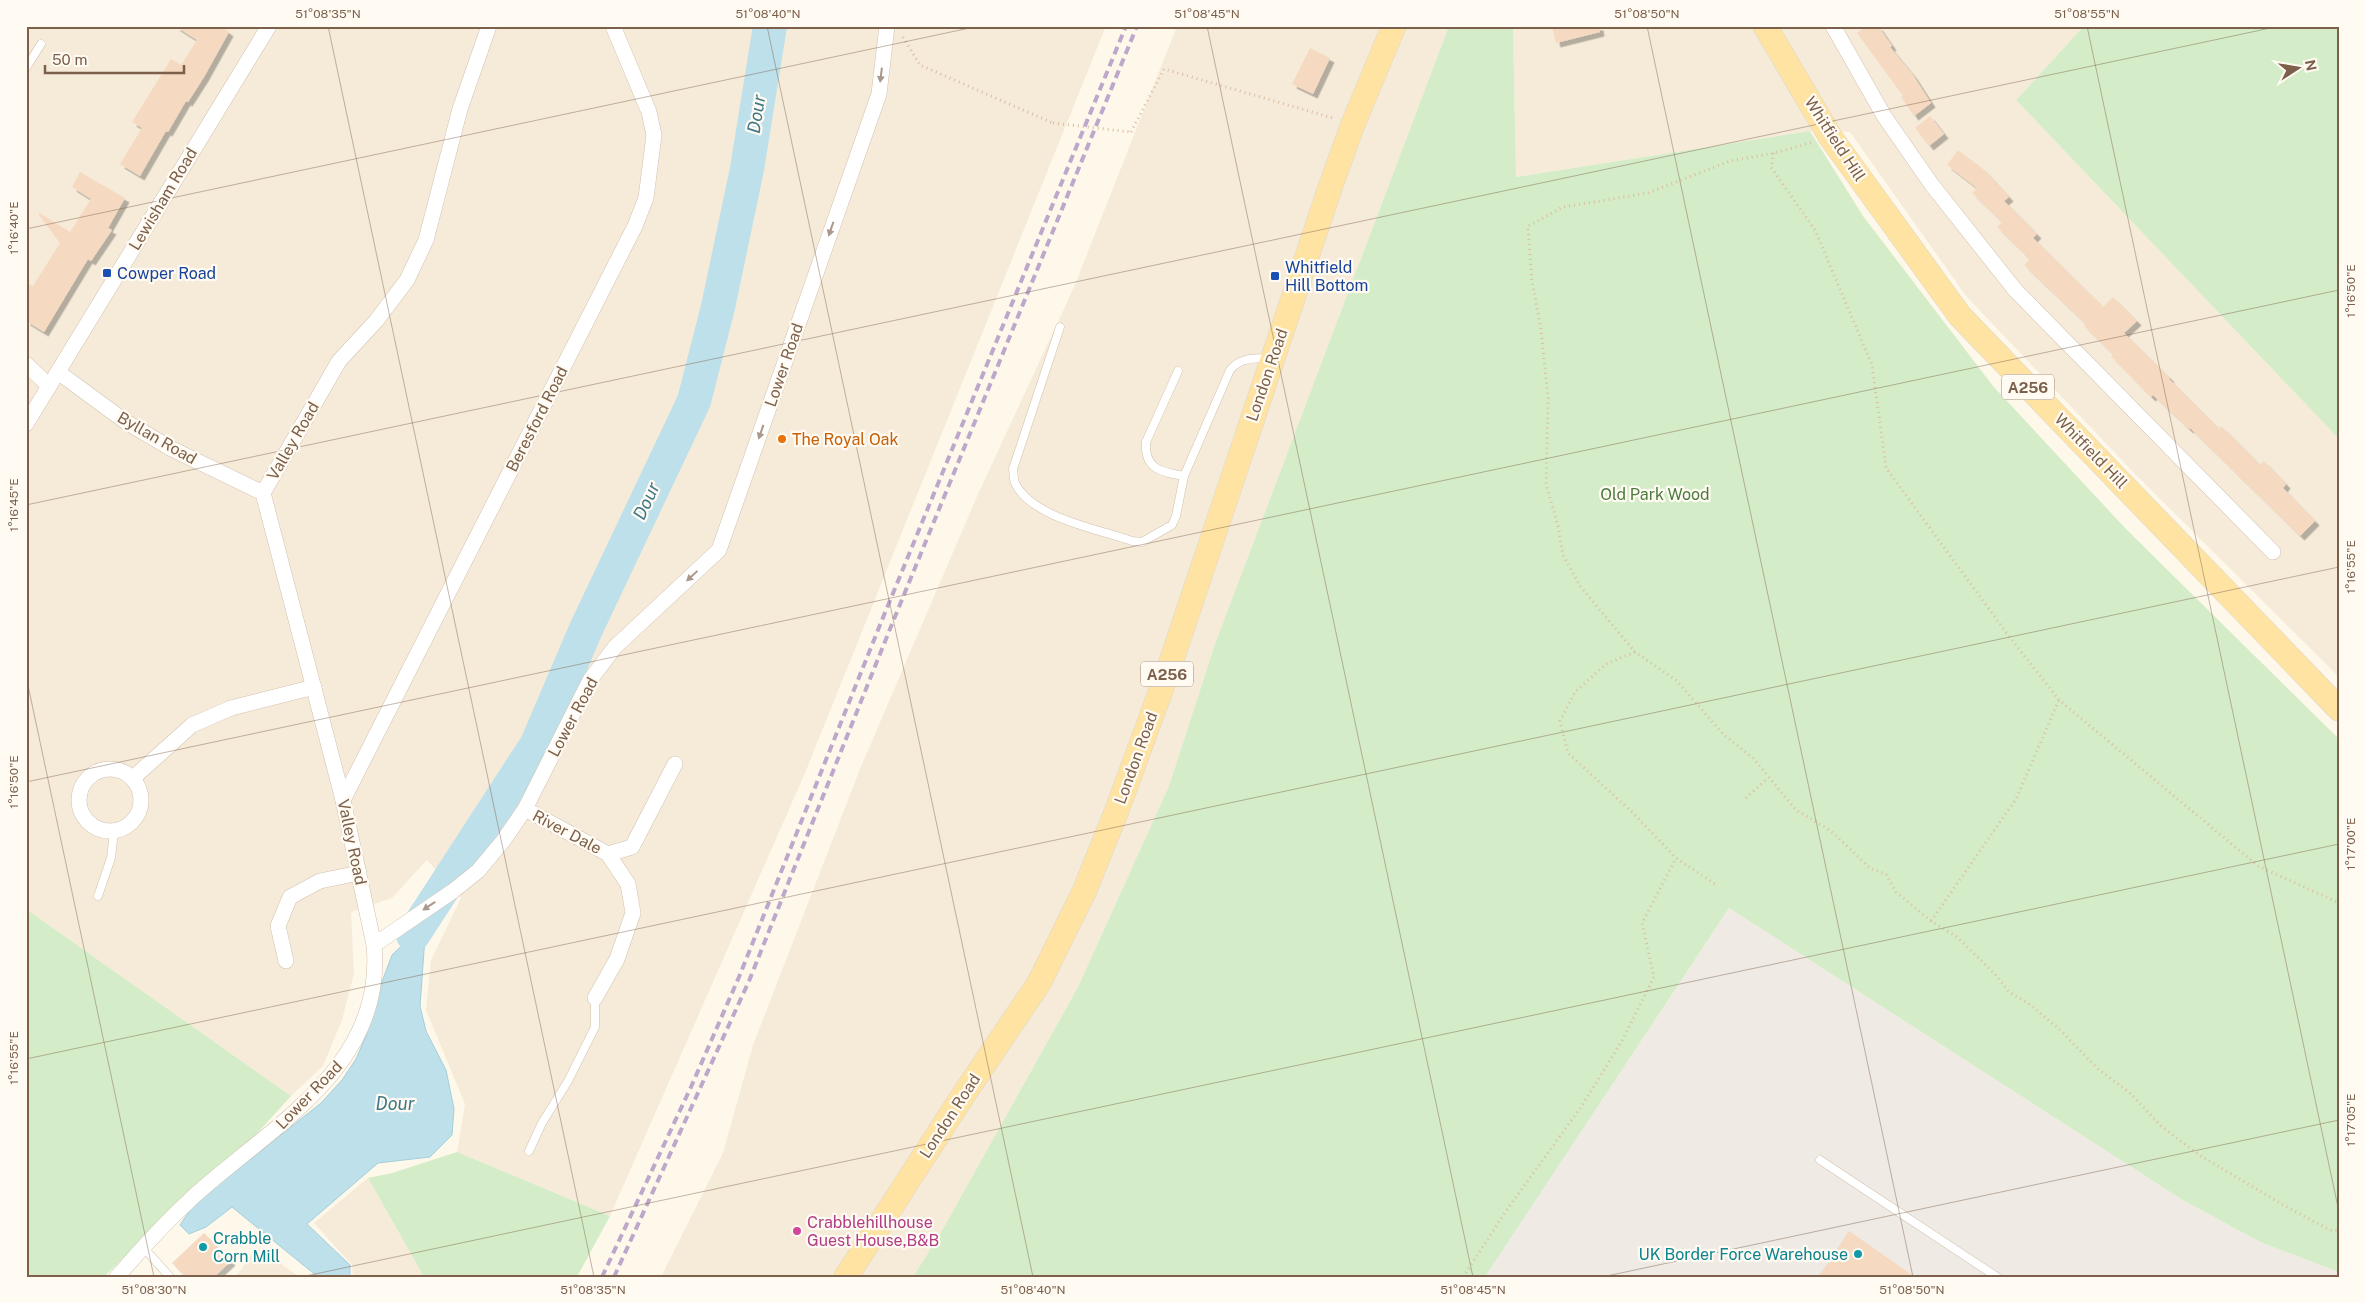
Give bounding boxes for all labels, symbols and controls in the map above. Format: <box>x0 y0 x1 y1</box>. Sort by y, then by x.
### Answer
text: 51°08'35"N <box>295 7 361 21</box>
text: 51°08'40"N <box>735 7 801 21</box>
text: 51°08'45"N <box>1174 7 1240 21</box>
text: 51°08'50"N <box>1614 7 1680 21</box>
text: 51°08'55"N <box>2054 7 2120 21</box>
scale bar <box>45 42 184 74</box>
north arrow <box>2272 42 2322 92</box>
text: 50 m <box>52 51 87 68</box>
text: N <box>2302 58 2320 72</box>
one-way arrow <box>877 67 885 83</box>
water label: Dour <box>743 93 769 135</box>
street label: Whitfield Hill <box>1801 93 1869 185</box>
street label: Lewisham Road <box>125 144 201 254</box>
text: 1°16'40"E <box>7 201 21 255</box>
one-way arrow <box>827 222 835 237</box>
place label: Whitfield Hill Bottom <box>1285 258 1368 295</box>
place label: Cowper Road <box>117 264 216 283</box>
text: 1°16'50"E <box>2344 264 2358 318</box>
marker: Cowper Road <box>101 267 113 279</box>
marker: Whitfield Hill Bottom <box>1269 270 1281 282</box>
street label: Lower Road <box>761 321 807 409</box>
street label: London Road <box>1242 326 1292 424</box>
street label: Beresford Road <box>502 363 572 475</box>
road number: A256 <box>2002 374 2054 400</box>
street label: Valley Road <box>263 398 323 484</box>
street label: Byllan Road <box>114 408 200 468</box>
street label: Whitfield Hill <box>2051 410 2132 493</box>
one-way arrow <box>756 425 764 440</box>
place label: The Royal Oak <box>792 430 898 449</box>
marker: The Royal Oak <box>776 433 788 445</box>
text: 1°16'45"E <box>7 478 21 532</box>
water label: Dour <box>628 479 664 523</box>
park label: Old Park Wood <box>1600 485 1710 504</box>
text: 1°16'55"E <box>2344 540 2358 594</box>
one-way arrow <box>686 570 698 581</box>
road number: A256 <box>1141 662 1193 686</box>
street label: Lower Road <box>544 674 602 760</box>
street label: London Road <box>1111 709 1161 807</box>
text: 1°16'50"E <box>7 755 21 809</box>
street label: Valley Road <box>334 797 370 887</box>
street label: River Dale <box>529 806 605 858</box>
text: 1°17'00"E <box>2344 818 2358 870</box>
one-way arrow <box>422 902 436 911</box>
text: 1°16'55"E <box>7 1031 21 1085</box>
street label: Lower Road <box>272 1057 346 1133</box>
street label: London Road <box>916 1070 984 1162</box>
water label: Dour <box>376 1093 415 1114</box>
text: 1°17'05"E <box>2344 1093 2358 1147</box>
place label: Crabblehillhouse Guest House,B&B <box>807 1213 939 1250</box>
marker: Crabblehillhouse Guest House,B&B <box>791 1225 803 1237</box>
place label: Crabble Corn Mill <box>213 1229 280 1266</box>
marker: Crabble Corn Mill <box>197 1241 209 1253</box>
place label: UK Border Force Warehouse <box>1638 1245 1848 1264</box>
marker: UK Border Force Warehouse <box>1852 1248 1864 1260</box>
text: 51°08'30"N <box>121 1283 187 1297</box>
text: 51°08'35"N <box>560 1283 626 1297</box>
text: 51°08'40"N <box>1000 1283 1066 1297</box>
text: 51°08'45"N <box>1440 1283 1506 1297</box>
text: 51°08'50"N <box>1879 1283 1945 1297</box>

